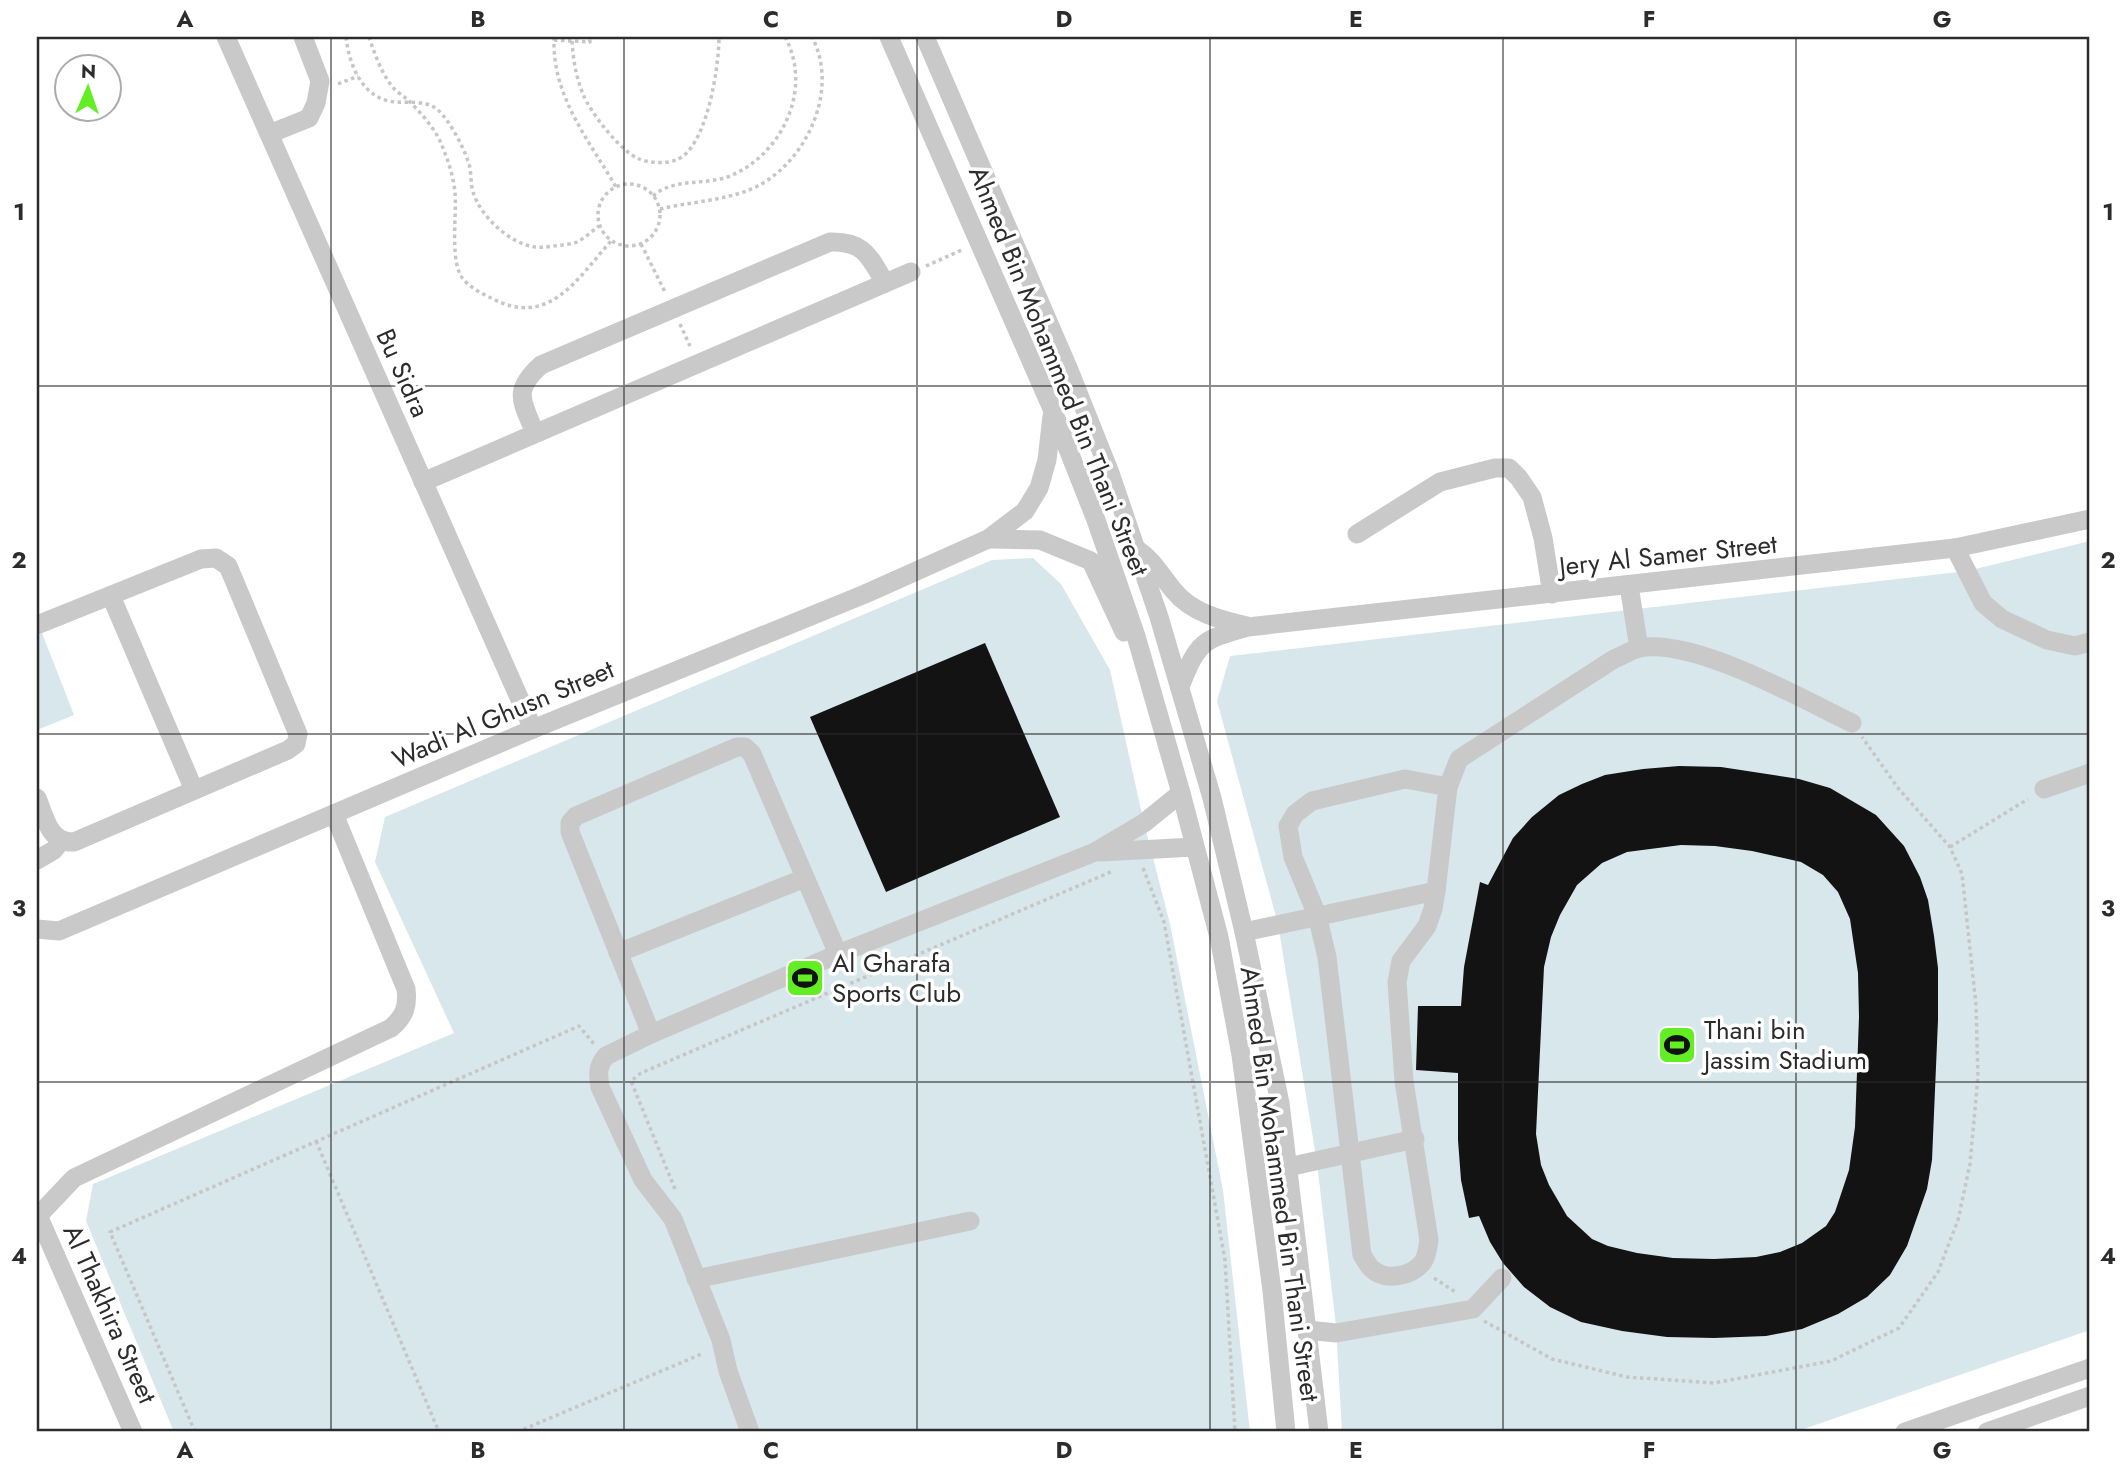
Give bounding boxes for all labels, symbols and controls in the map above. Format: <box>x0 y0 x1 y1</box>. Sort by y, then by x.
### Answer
text: A <box>176 2 194 36</box>
text: B <box>470 2 486 36</box>
text: C <box>763 2 779 36</box>
text: D <box>1056 2 1073 36</box>
text: E <box>1349 2 1363 36</box>
text: F <box>1643 2 1655 36</box>
text: G <box>1933 2 1951 36</box>
north arrow <box>52 52 122 122</box>
text: N <box>81 58 97 85</box>
street label: Ahmed Bin Mohammed Bin Thani Street <box>959 160 1159 582</box>
text: 1 <box>13 195 25 229</box>
text: 1 <box>2102 195 2114 229</box>
street label: Bu Sidra <box>367 323 439 423</box>
street label: Jery Al Samer Street <box>1554 525 1779 586</box>
text: 2 <box>11 543 27 577</box>
text: 2 <box>2100 543 2116 577</box>
street label: Wadi Al Ghusn Street <box>386 650 620 778</box>
text: 3 <box>12 891 26 925</box>
text: 3 <box>2101 891 2115 925</box>
place label: Al Gharafa Sports Club <box>832 944 961 1012</box>
sports icon: Al Gharafa Sports Club <box>784 957 826 999</box>
street label: Ahmed Bin Mohammed Bin Thani Street <box>1231 964 1329 1405</box>
place label: Thani bin Jassim Stadium <box>1701 1011 1867 1079</box>
sports icon: Thani bin Jassim Stadium <box>1656 1024 1698 1066</box>
street label: Al Thakhira Street <box>54 1218 167 1410</box>
text: 4 <box>11 1239 27 1273</box>
text: 4 <box>2100 1239 2116 1273</box>
text: A <box>176 1433 194 1467</box>
text: B <box>470 1433 486 1467</box>
text: C <box>763 1433 779 1467</box>
text: D <box>1056 1433 1073 1467</box>
text: E <box>1349 1433 1363 1467</box>
text: F <box>1643 1433 1655 1467</box>
text: G <box>1933 1433 1951 1467</box>

